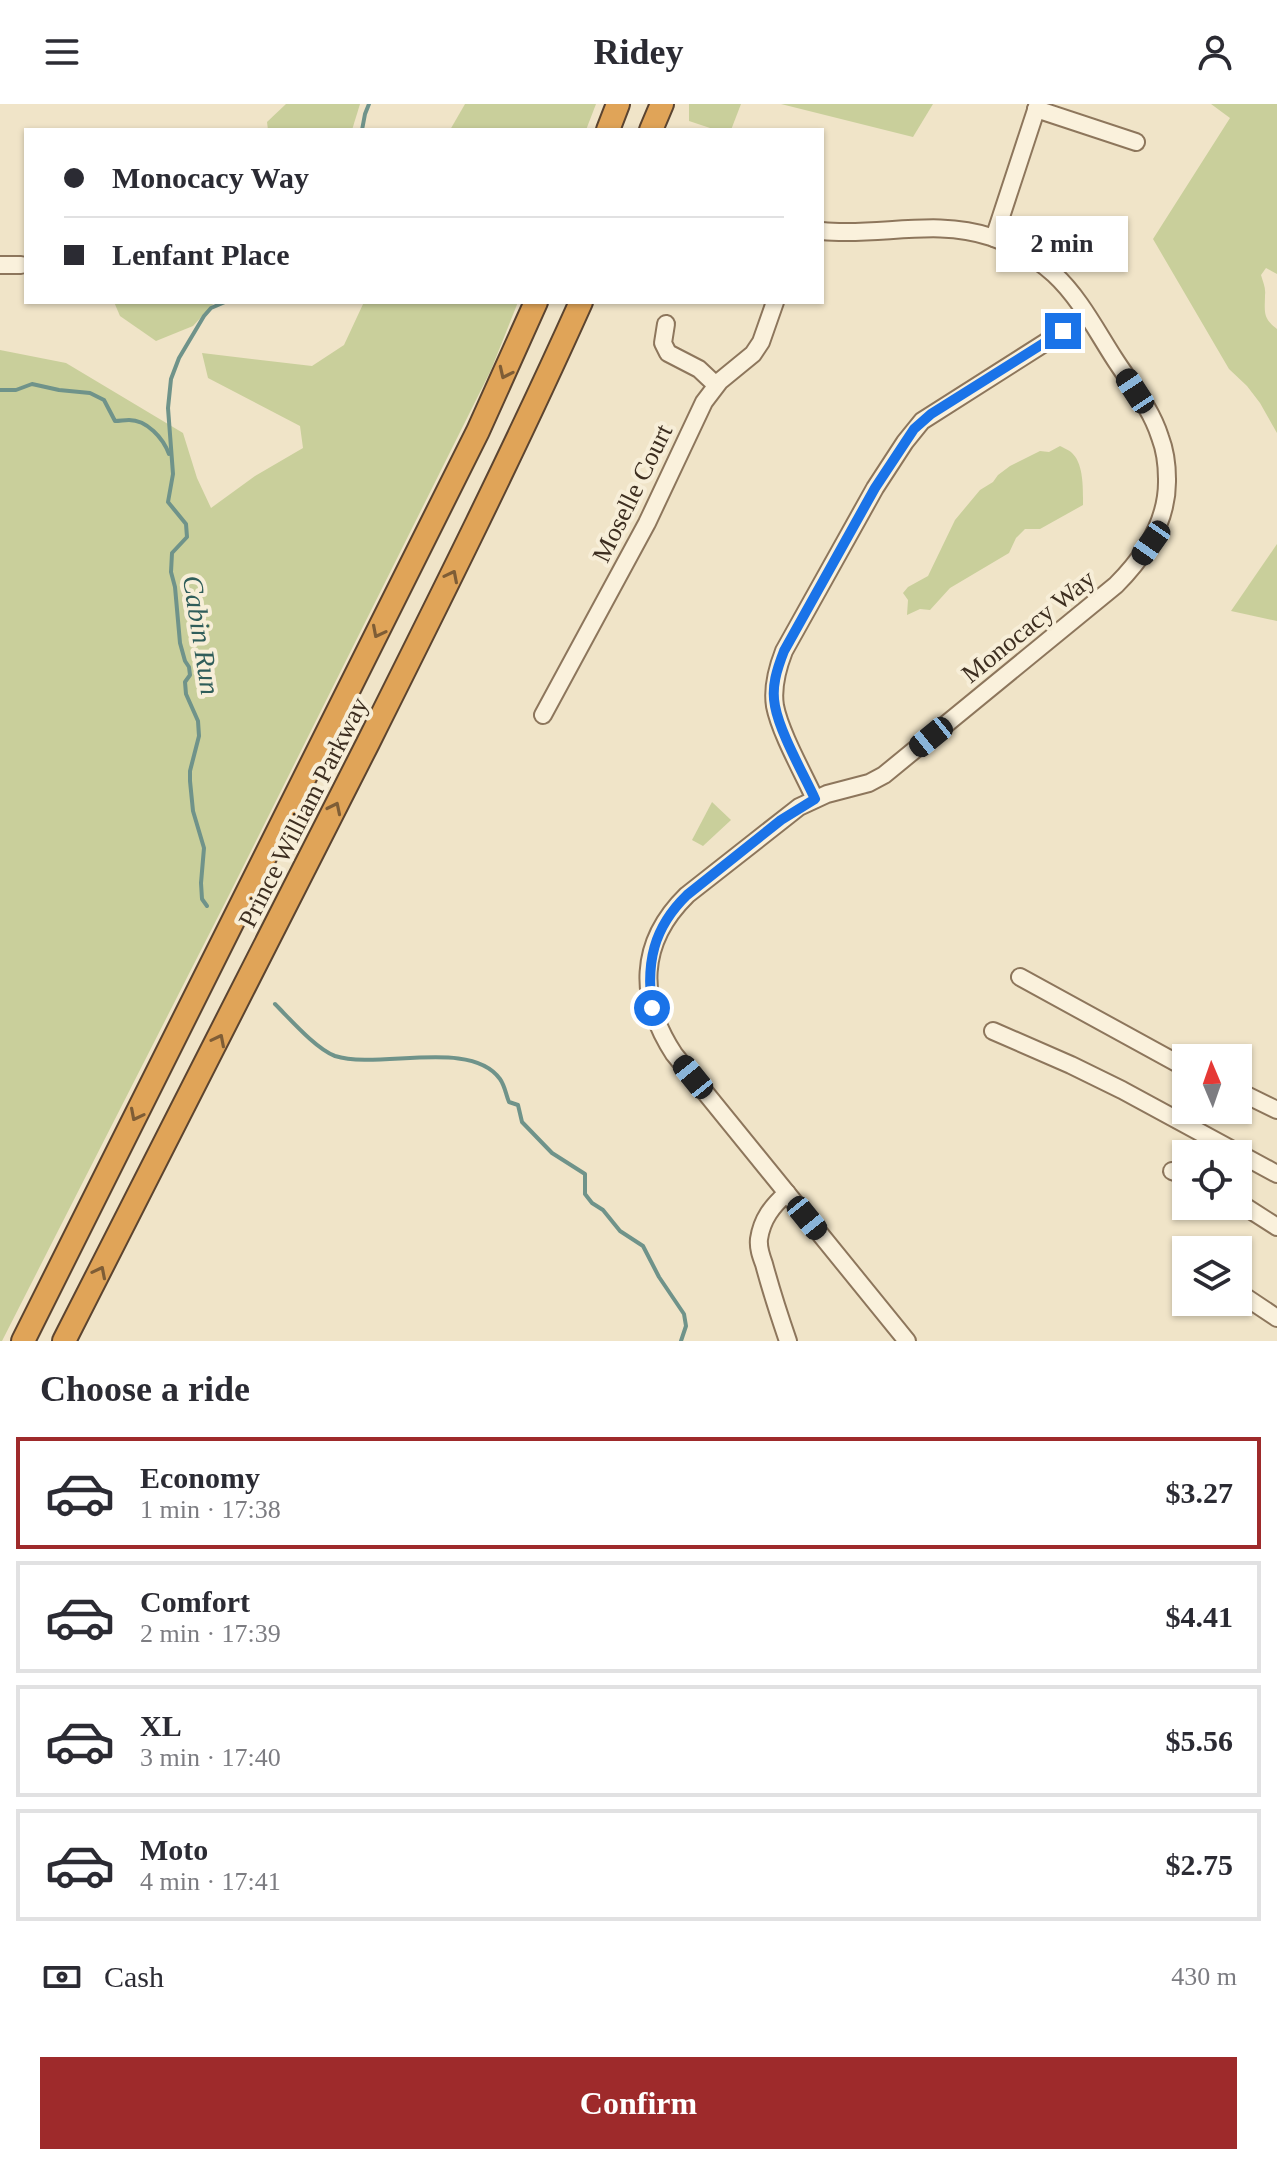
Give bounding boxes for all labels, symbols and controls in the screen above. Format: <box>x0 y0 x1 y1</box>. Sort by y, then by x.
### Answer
icon: menu <box>40 30 84 74</box>
icon: person <box>1193 30 1237 74</box>
text: Ridey <box>594 32 684 72</box>
text: Monocacy Way <box>112 161 309 194</box>
callout: 2 min <box>997 215 1129 271</box>
text: 2 min <box>1031 229 1093 258</box>
text: Lenfant Place <box>112 238 289 271</box>
route end <box>1045 313 1081 349</box>
car <box>1112 364 1158 418</box>
one-way arrow <box>499 365 515 380</box>
street label: Moselle Court <box>587 419 679 567</box>
car <box>1127 516 1175 570</box>
street label: Monocacy Way <box>956 564 1101 689</box>
one-way arrow <box>442 569 458 584</box>
water label: Cabin Run <box>177 573 226 697</box>
one-way arrow <box>372 623 388 638</box>
street label: Prince William Parkway <box>233 692 374 932</box>
car <box>905 713 957 761</box>
one-way arrow <box>326 802 342 816</box>
route start <box>634 990 670 1026</box>
one-way arrow <box>209 1034 224 1049</box>
north arrow <box>1172 1044 1252 1124</box>
map controls <box>1172 1044 1252 1316</box>
car <box>669 1051 717 1103</box>
one-way arrow <box>131 1106 146 1121</box>
button: locate <box>1172 1140 1252 1220</box>
car <box>783 1192 831 1244</box>
button: layers <box>1172 1236 1252 1316</box>
one-way arrow <box>90 1265 106 1280</box>
text: Choose a ride <box>40 1369 250 1409</box>
icon: car <box>44 1457 116 1529</box>
text: Economy <box>140 1461 260 1494</box>
text: $3.27 <box>1166 1476 1233 1509</box>
text: 1 min · 17:38 <box>140 1495 281 1524</box>
icon: car <box>44 1581 116 1653</box>
text: Comfort <box>140 1585 250 1618</box>
text: $4.41 <box>1166 1600 1233 1633</box>
text: 2 min · 17:39 <box>140 1619 281 1648</box>
icon: car <box>44 1705 116 1777</box>
text: XL <box>140 1709 182 1742</box>
text: $5.56 <box>1166 1724 1233 1757</box>
text: 3 min · 17:40 <box>140 1743 281 1772</box>
icon: car <box>44 1829 116 1901</box>
text: Moto <box>140 1833 208 1866</box>
text: $2.75 <box>1166 1848 1233 1881</box>
text: 4 min · 17:41 <box>140 1867 281 1896</box>
icon: cash <box>40 1955 84 1999</box>
text: Cash <box>104 1960 164 1993</box>
text: 430 m <box>1171 1962 1237 1991</box>
button: Confirm <box>40 2057 1237 2149</box>

